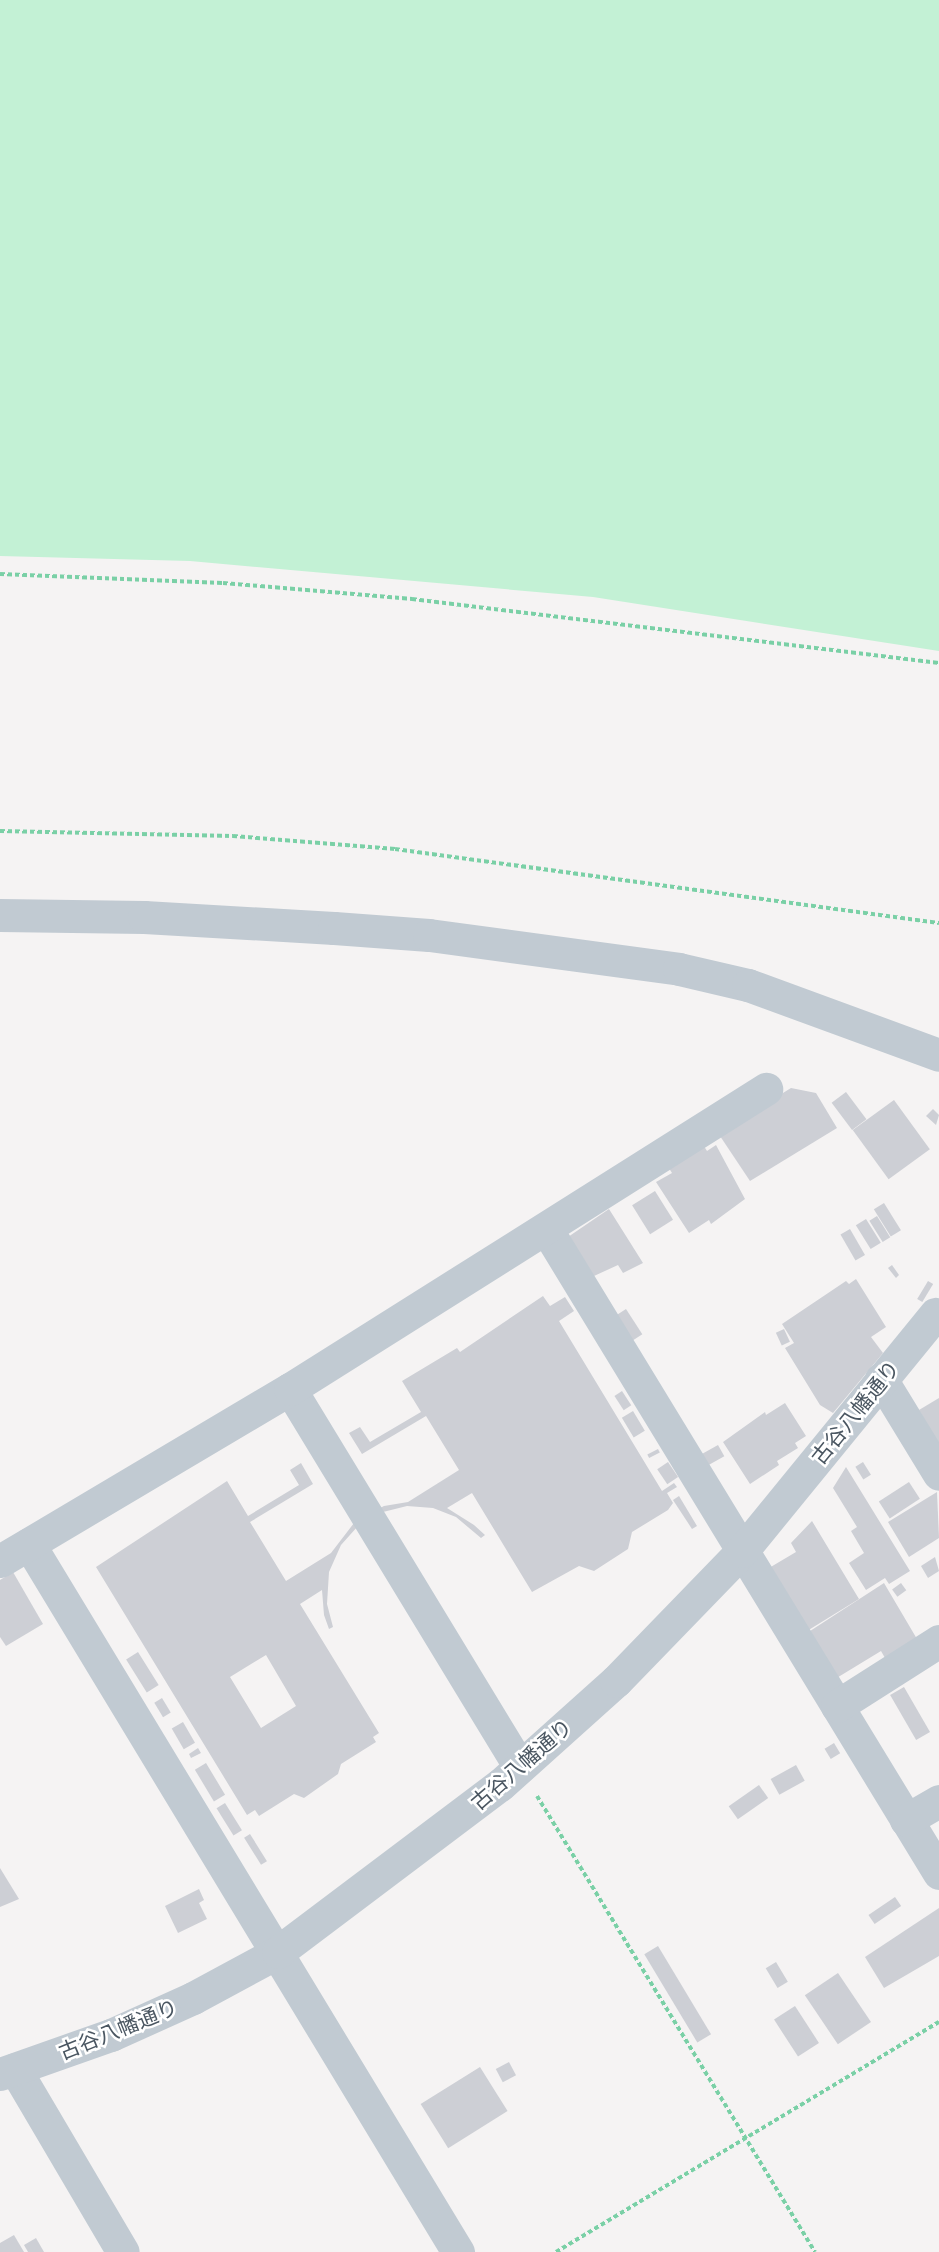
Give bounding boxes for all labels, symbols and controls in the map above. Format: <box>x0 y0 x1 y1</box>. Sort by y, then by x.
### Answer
street label: 古谷八幡通り <box>806 1355 904 1469</box>
street label: 古谷八幡通り <box>465 1713 577 1815</box>
street label: 古谷八幡通り <box>55 1994 181 2064</box>

